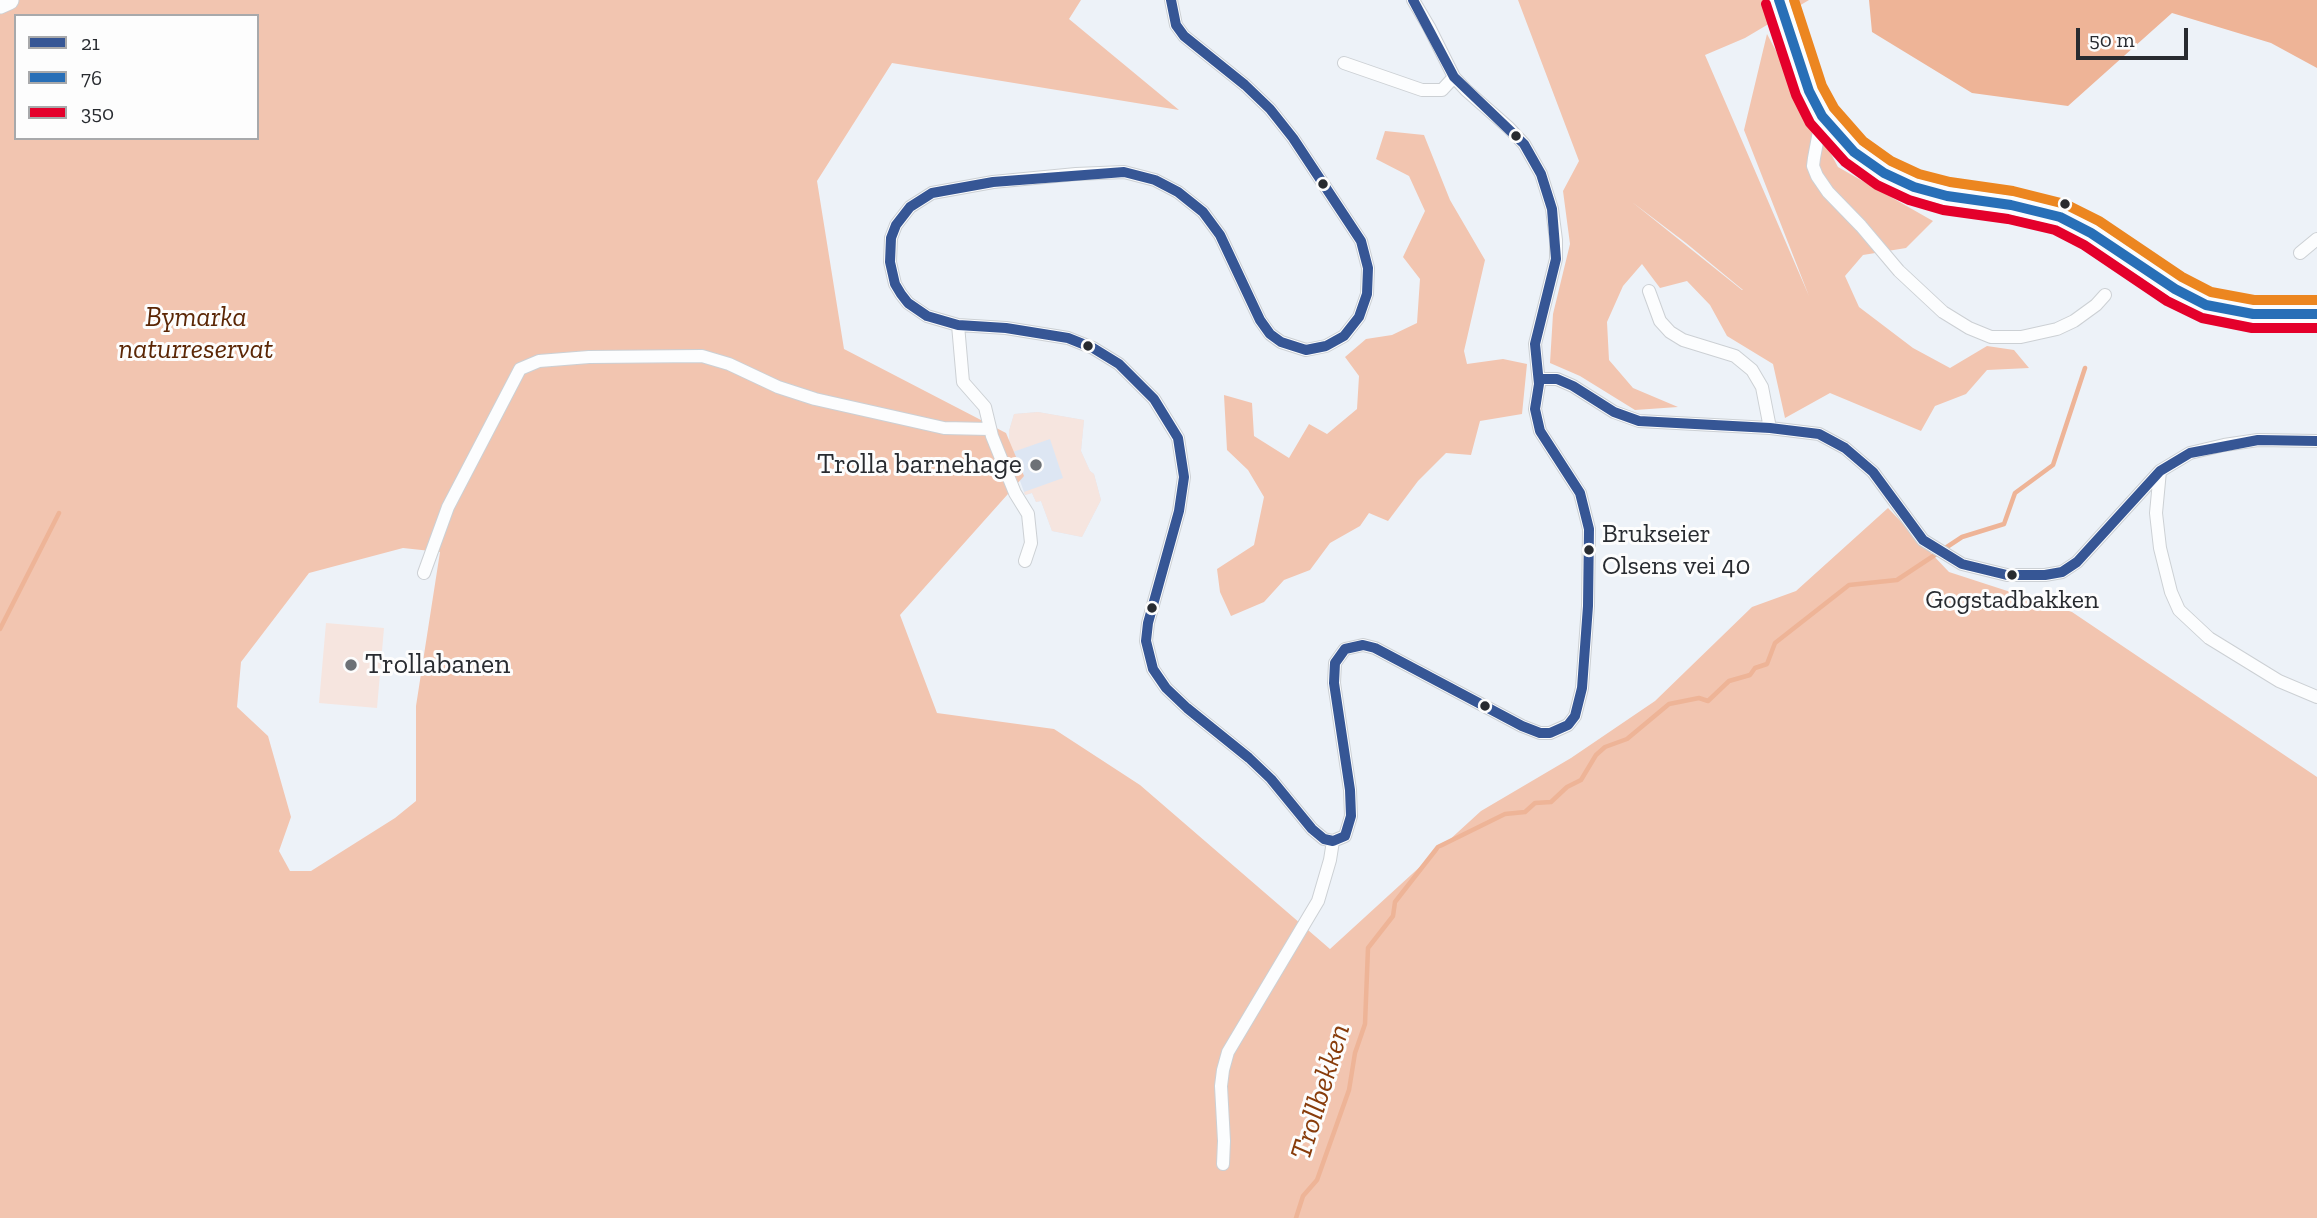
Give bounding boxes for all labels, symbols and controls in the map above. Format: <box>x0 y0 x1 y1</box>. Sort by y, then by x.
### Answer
legend <box>14 14 259 140</box>
scale bar <box>2079 14 2191 58</box>
text: 50 m <box>2089 27 2135 52</box>
text: 21 <box>81 30 100 55</box>
text: 76 <box>81 65 102 90</box>
text: 350 <box>81 100 114 125</box>
unlabelled marker <box>1509 129 1523 143</box>
unlabelled marker <box>1316 177 1330 191</box>
unlabelled marker <box>2058 197 2072 211</box>
park label: Bymarka naturreservat <box>119 301 273 367</box>
unlabelled marker <box>1081 339 1095 353</box>
place label: Trolla barnehage <box>817 448 1022 482</box>
marker: Trolla barnehage <box>1028 457 1044 473</box>
place label: Brukseier Olsens vei 40 <box>1602 519 1751 580</box>
marker: Brukseier Olsens vei 40 <box>1582 543 1596 557</box>
marker: Gogstadbakken <box>2005 568 2019 582</box>
place label: Gogstadbakken <box>1925 585 2099 617</box>
unlabelled marker <box>1145 601 1159 615</box>
place label: Trollabanen <box>365 648 510 682</box>
marker: Trollabanen <box>343 657 359 673</box>
unlabelled marker <box>1478 699 1492 713</box>
water label: Trollbekken <box>1283 1020 1359 1164</box>

